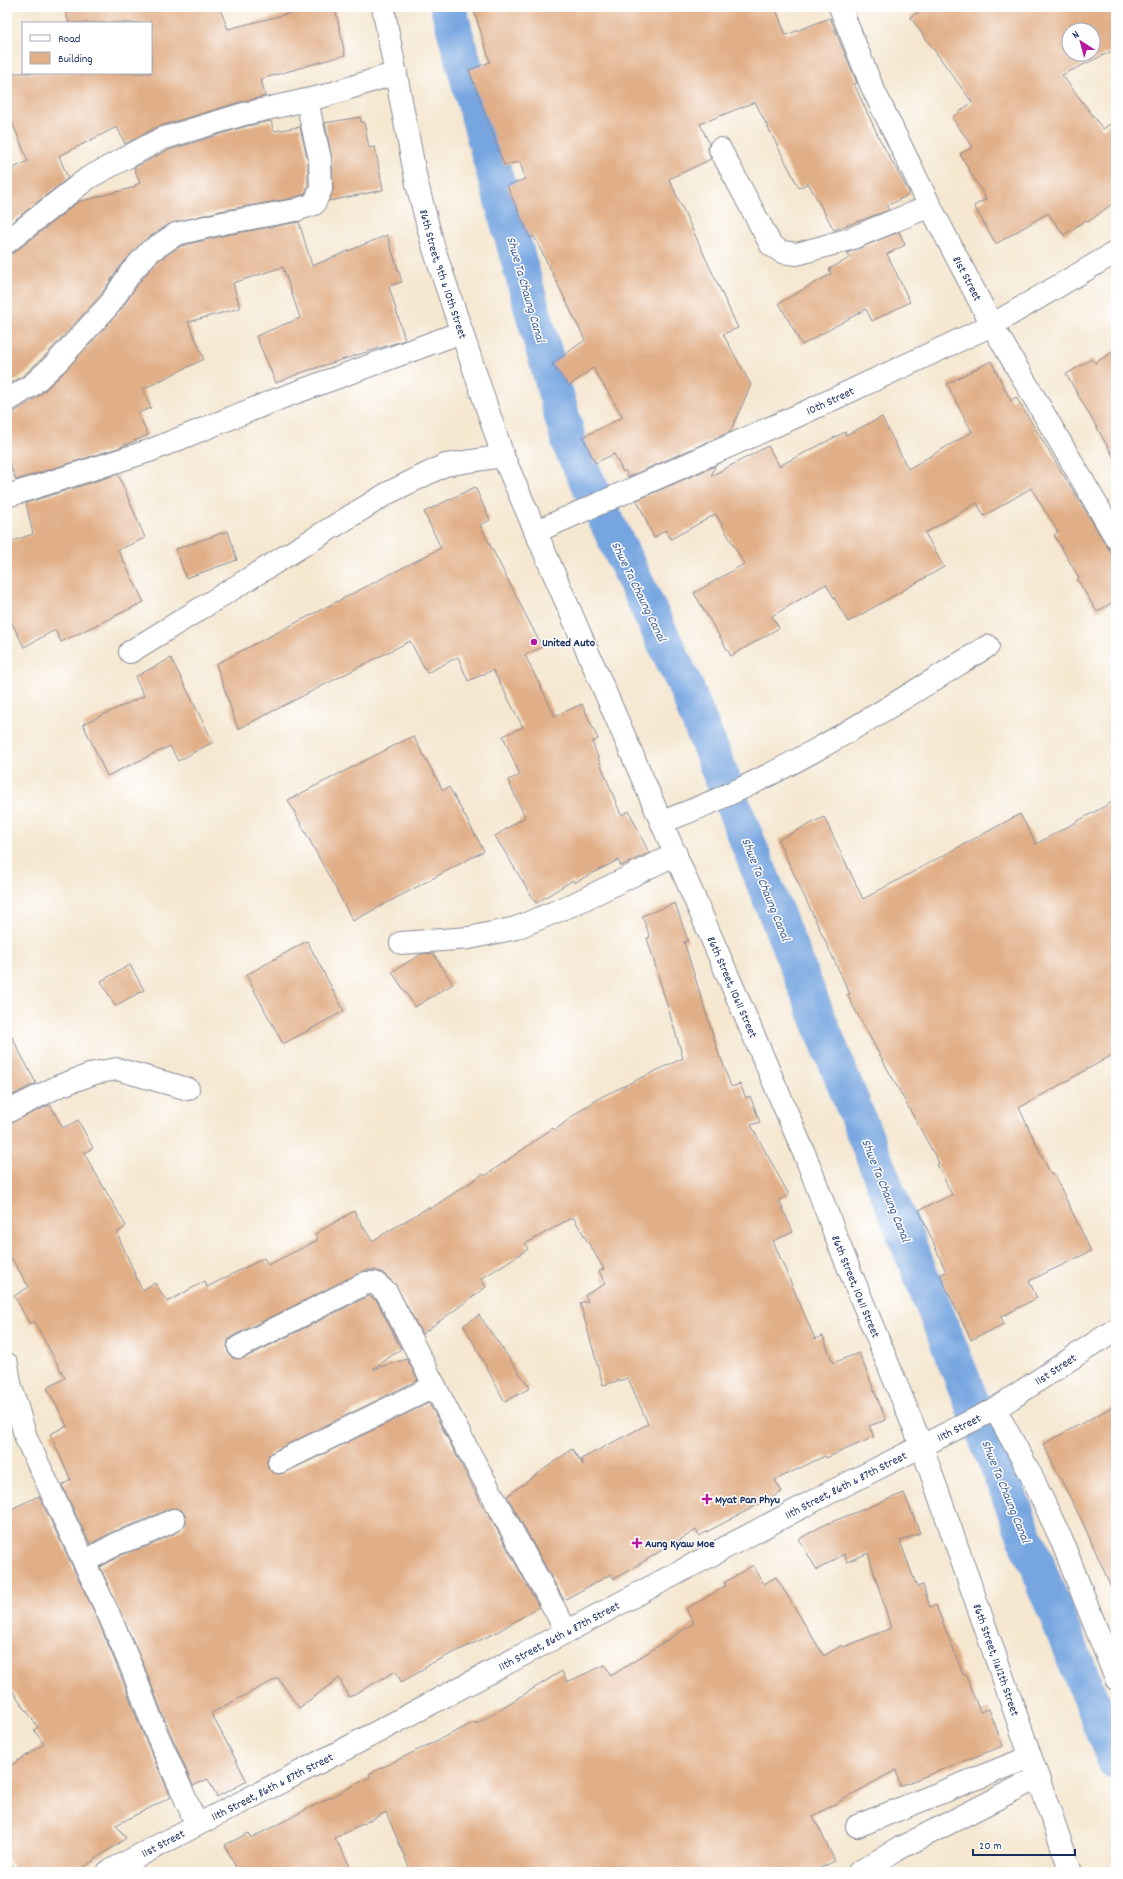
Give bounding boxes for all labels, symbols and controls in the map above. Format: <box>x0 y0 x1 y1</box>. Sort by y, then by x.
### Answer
legend <box>22 22 152 74</box>
north arrow <box>1061 22 1101 62</box>
text: N <box>1069 27 1084 44</box>
text: Road <box>58 31 80 48</box>
text: Building <box>58 51 93 68</box>
street label: 86th Street, 9th & 10th Street <box>414 208 471 342</box>
water label: Shwe Ta Chaung Canal <box>500 234 549 346</box>
street label: 81st Street <box>947 253 985 305</box>
street label: 10th Street <box>804 383 858 420</box>
water label: Shwe Ta Chaung Canal <box>605 539 671 646</box>
place label: United Auto <box>542 635 596 652</box>
marker: United Auto <box>529 637 539 647</box>
water label: Shwe Ta Chaung Canal <box>735 836 794 945</box>
street label: 86th Street, 10&11 Street <box>702 934 761 1041</box>
water label: Shwe Ta Chaung Canal <box>855 1137 914 1246</box>
street label: 86th Street, 10&11 Street <box>826 1233 884 1341</box>
street label: 11st Street <box>1032 1350 1081 1390</box>
street label: 11th Street <box>935 1410 985 1447</box>
water label: Shwe Ta Chaung Canal <box>975 1438 1034 1547</box>
street label: 11th Street, 86th & 87th Street <box>782 1448 911 1525</box>
place label: Myat Pan Phyu <box>715 1492 780 1509</box>
marker: Myat Pan Phyu <box>702 1494 712 1504</box>
place label: Aung Kyaw Moe <box>645 1536 715 1553</box>
marker: Aung Kyaw Moe <box>632 1538 642 1548</box>
street label: 11th Street, 86th & 87th Street <box>496 1598 624 1676</box>
street label: 86th Street, 11&12th Street <box>968 1602 1023 1719</box>
street label: 11th Street, 86th & 87th Street <box>209 1749 337 1826</box>
street label: 11st Street <box>139 1826 189 1863</box>
scale bar <box>973 1831 1075 1857</box>
text: 20 m <box>979 1838 1002 1855</box>

